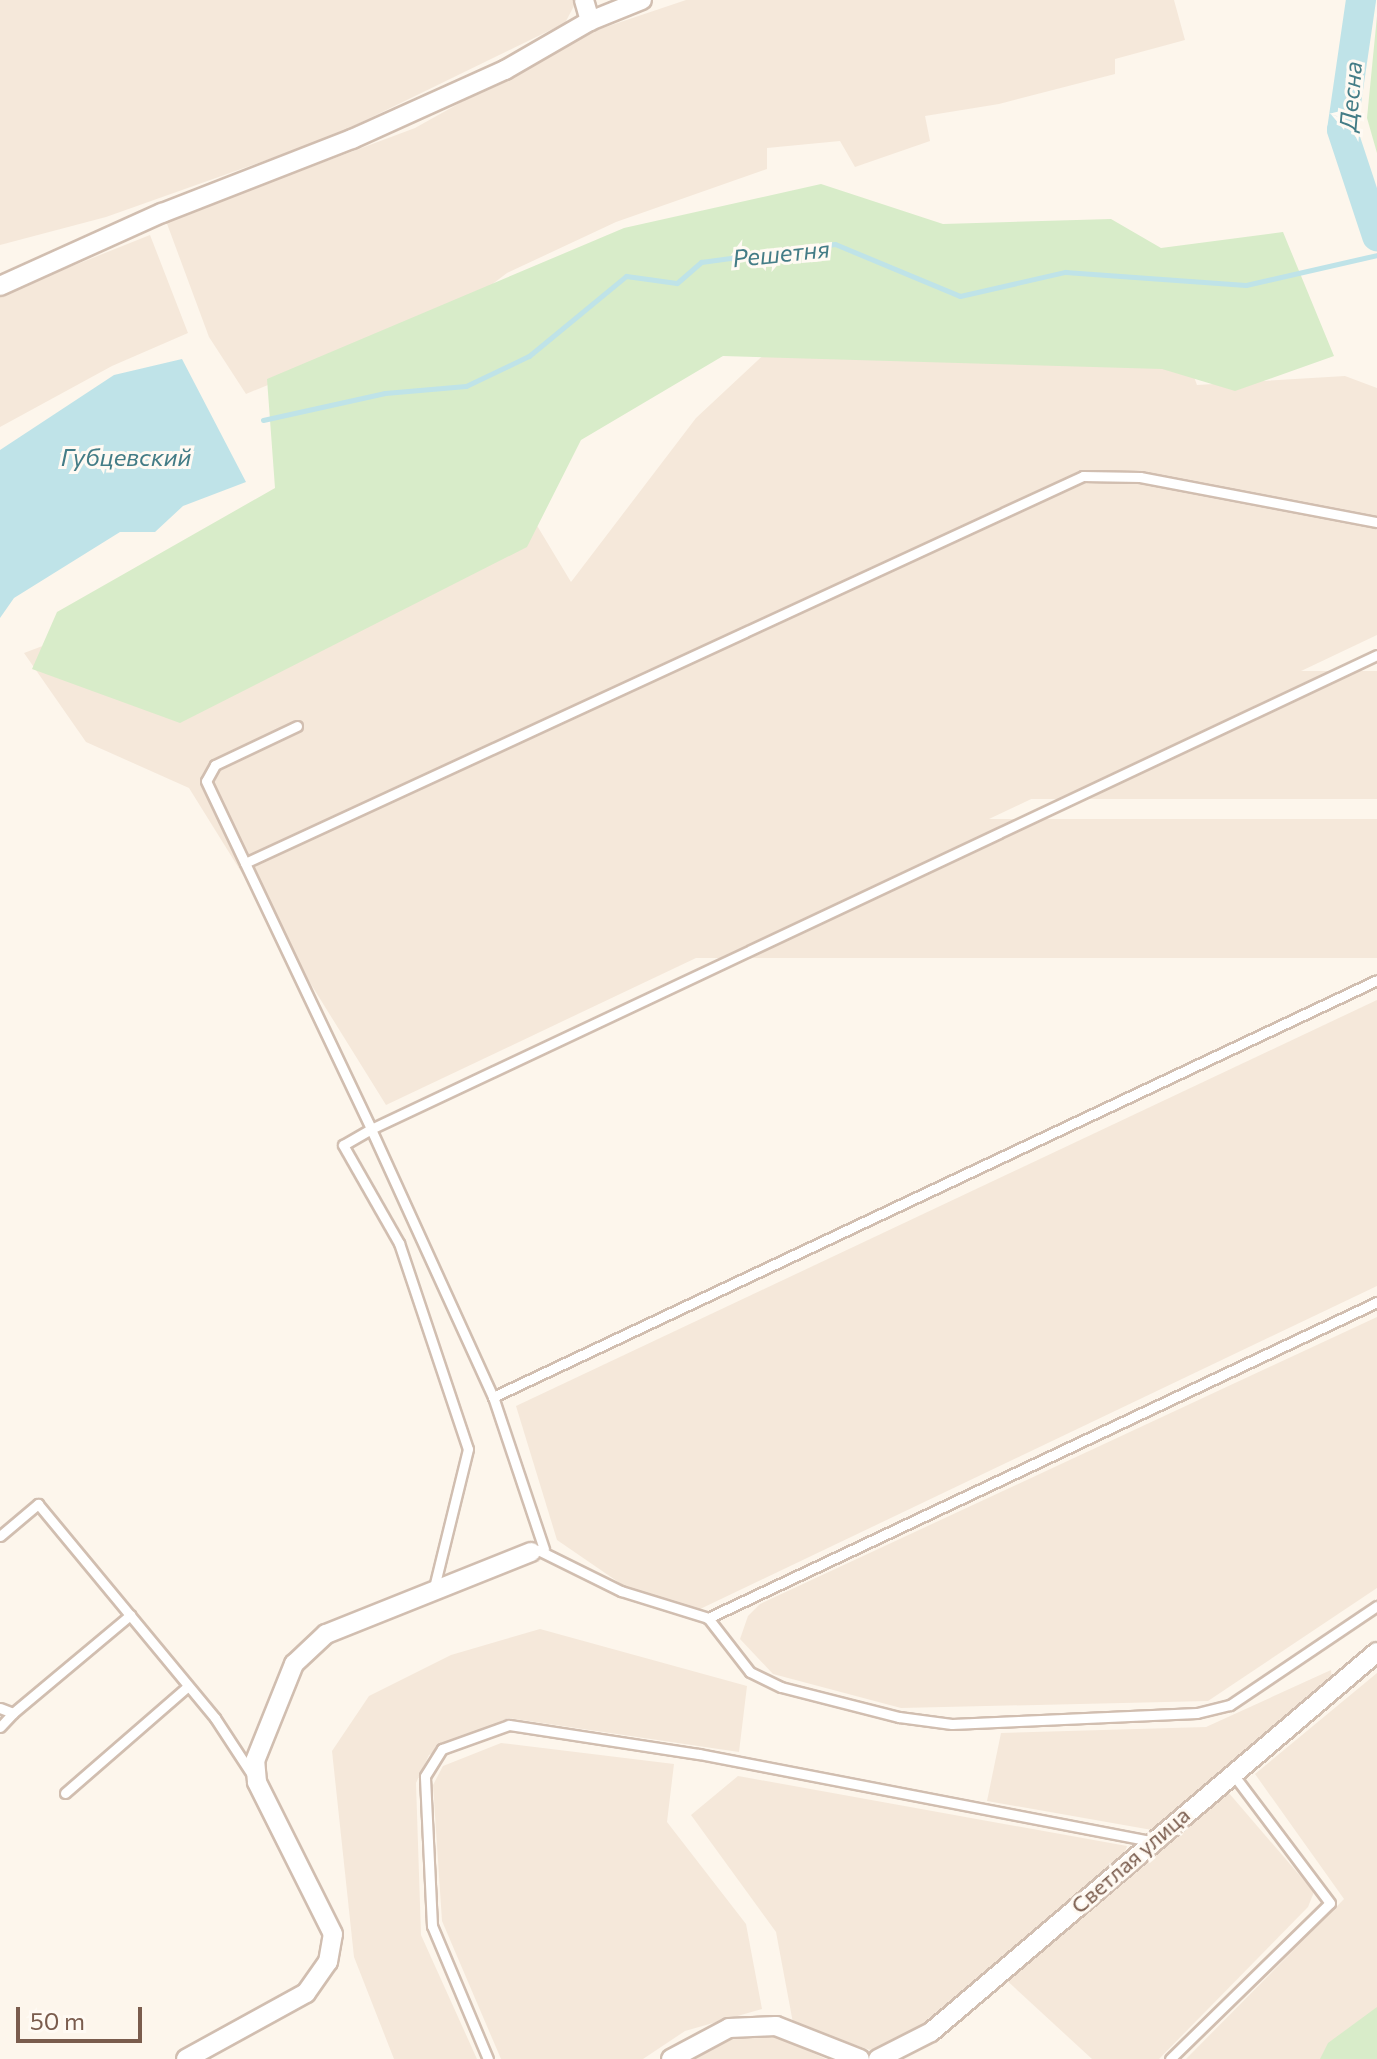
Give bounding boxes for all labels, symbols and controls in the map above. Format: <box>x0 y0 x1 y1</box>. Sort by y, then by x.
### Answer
water label: Десна <box>1333 60 1367 132</box>
water label: Решетня <box>731 234 831 272</box>
water label: Губцевский <box>61 443 191 471</box>
street label: Светлая улица <box>1065 1801 1195 1919</box>
scale bar <box>20 1991 146 2041</box>
text: 50 m <box>30 2006 85 2035</box>

